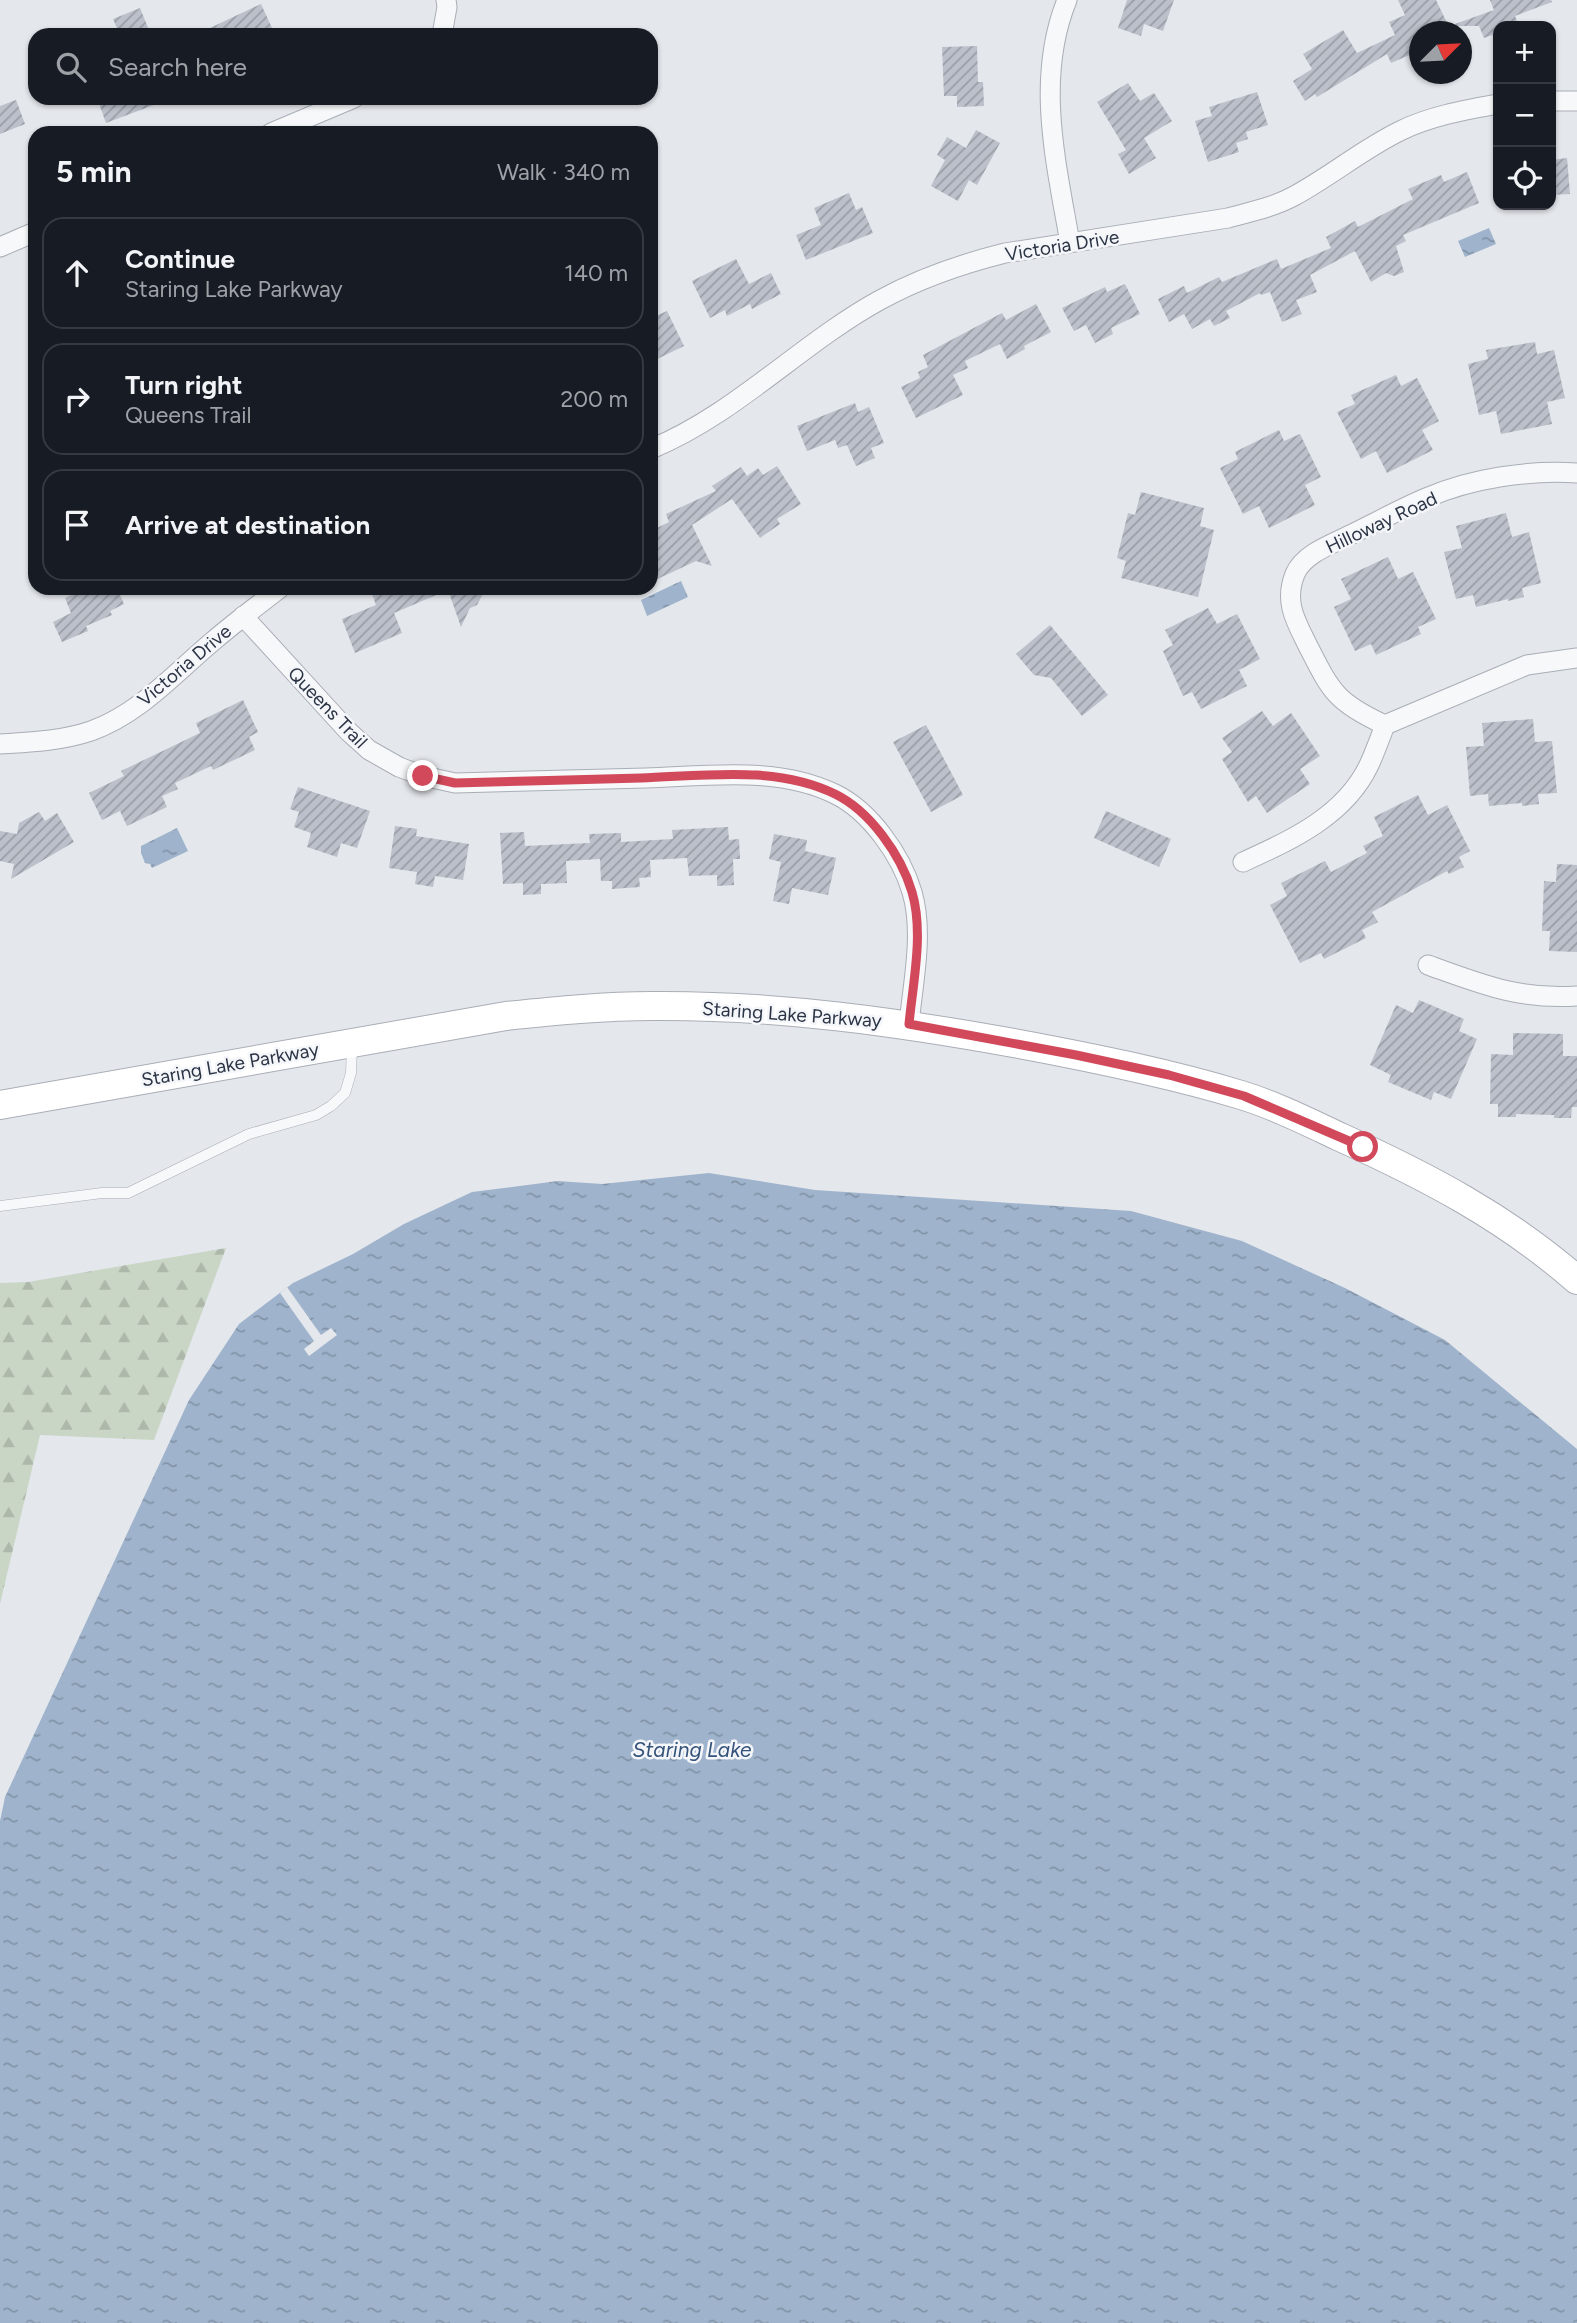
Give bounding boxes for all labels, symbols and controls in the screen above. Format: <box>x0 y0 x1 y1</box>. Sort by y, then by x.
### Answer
north arrow <box>1409 21 1472 84</box>
map controls <box>1493 21 1556 210</box>
button: + <box>1493 21 1556 84</box>
search box <box>28 28 658 105</box>
icon: search <box>52 48 90 86</box>
text: Search here <box>108 51 247 83</box>
button: − <box>1493 84 1556 147</box>
button: locate <box>1493 147 1556 210</box>
text: 5 min <box>56 153 132 190</box>
text: Walk · 340 m <box>497 158 630 186</box>
street label: Victoria Drive <box>1003 225 1121 266</box>
text: Continue <box>125 243 235 275</box>
icon: ahead <box>58 254 96 292</box>
text: 140 m <box>564 259 628 287</box>
text: Staring Lake Parkway <box>125 275 343 303</box>
text: Turn right <box>125 369 242 401</box>
icon: right <box>58 380 96 418</box>
text: 200 m <box>560 385 628 413</box>
text: Queens Trail <box>125 401 252 429</box>
street label: Hilloway Road <box>1322 487 1441 558</box>
icon: arrive <box>58 506 96 544</box>
text: Arrive at destination <box>125 509 370 541</box>
street label: Victoria Drive <box>133 620 236 711</box>
street label: Queens Trail <box>283 662 372 753</box>
route end <box>407 760 438 791</box>
street label: Staring Lake Parkway <box>701 997 882 1032</box>
street label: Staring Lake Parkway <box>140 1038 321 1091</box>
route start <box>1347 1131 1378 1162</box>
water label: Staring Lake <box>632 1737 752 1762</box>

